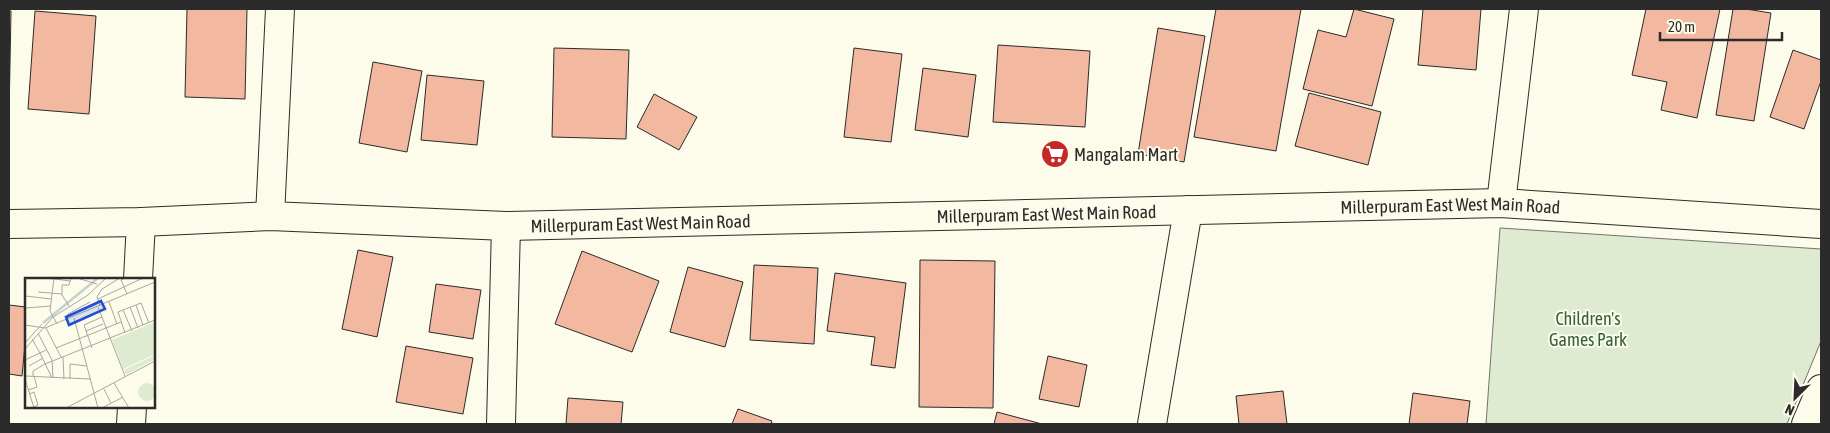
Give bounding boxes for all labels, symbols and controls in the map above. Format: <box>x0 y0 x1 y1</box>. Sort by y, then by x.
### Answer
scale bar <box>1660 10 1782 42</box>
text: 20 m <box>1668 18 1695 35</box>
supermarket icon: Mangalam Mart <box>1040 139 1070 169</box>
place label: Mangalam Mart <box>1074 144 1178 165</box>
street label: Millerpuram East West Main Road <box>1340 192 1561 217</box>
street label: Millerpuram East West Main Road <box>936 200 1157 227</box>
street label: Millerpuram East West Main Road <box>530 210 751 236</box>
inset map <box>25 278 155 408</box>
park label: Children's Games Park <box>1549 308 1627 350</box>
north arrow <box>1770 373 1820 423</box>
text: N <box>1783 401 1797 419</box>

